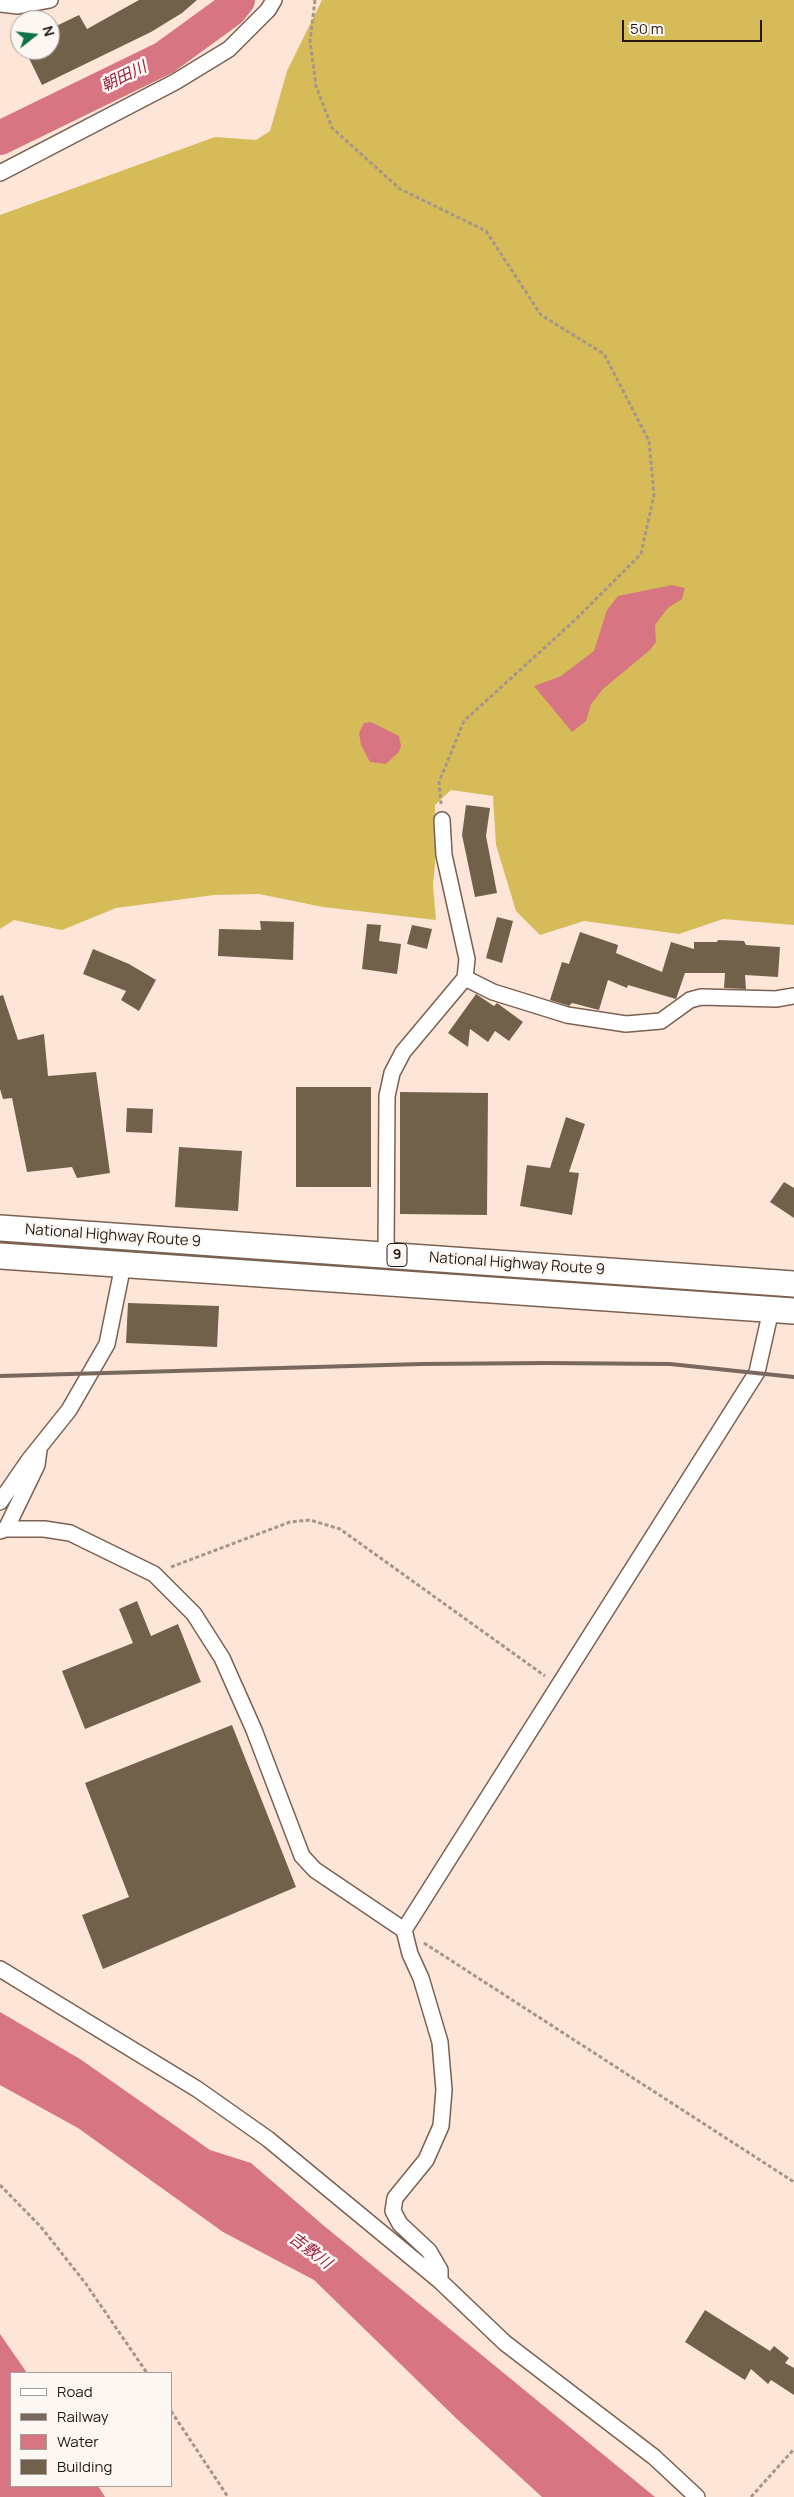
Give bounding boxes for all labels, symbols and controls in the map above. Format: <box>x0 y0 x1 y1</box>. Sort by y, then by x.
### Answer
north arrow <box>10 10 60 60</box>
scale bar <box>624 10 764 42</box>
text: 50 m <box>630 18 664 39</box>
text: N <box>38 24 59 38</box>
water label: 朝田川 <box>98 58 150 96</box>
street label: National Highway Route 9 <box>25 1221 201 1251</box>
road number: 9 <box>387 1244 407 1266</box>
street label: National Highway Route 9 <box>429 1249 605 1279</box>
water label: 吉敷川 <box>285 2229 335 2273</box>
legend <box>10 2372 172 2487</box>
text: Road <box>57 2381 93 2402</box>
text: Railway <box>57 2406 109 2427</box>
text: Water <box>57 2431 99 2452</box>
text: Building <box>57 2456 112 2477</box>

